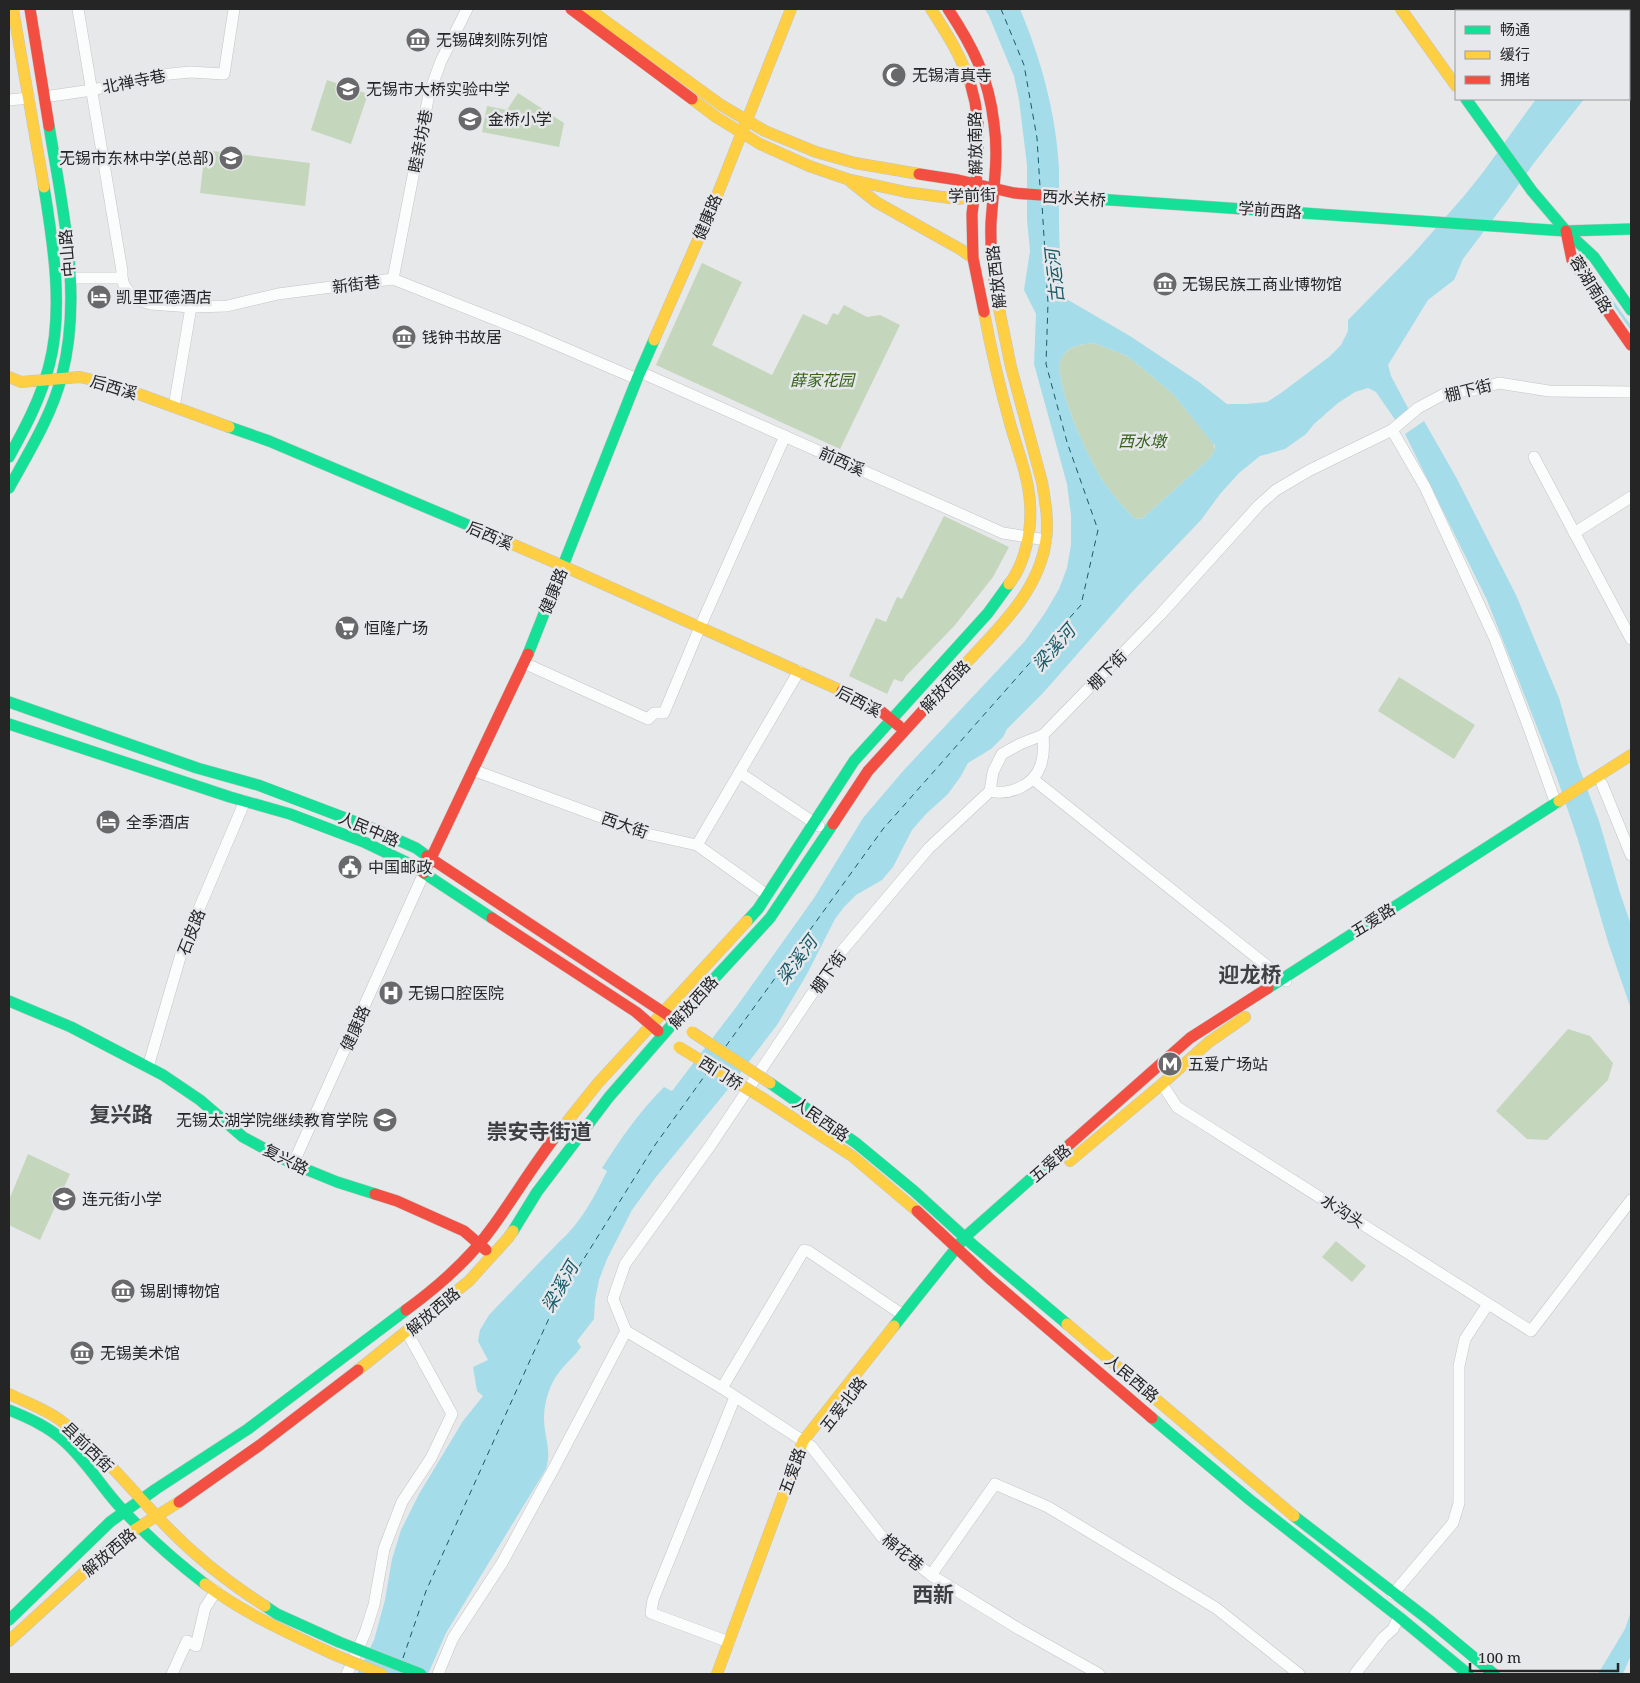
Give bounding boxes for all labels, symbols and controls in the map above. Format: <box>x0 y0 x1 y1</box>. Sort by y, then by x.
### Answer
legend <box>1455 10 1630 100</box>
text: 畅通 <box>1500 19 1530 39</box>
museum icon: 无锡碑刻陈列馆 <box>405 27 431 53</box>
place label: 无锡碑刻陈列馆 <box>436 29 548 51</box>
text: 缓行 <box>1500 44 1530 64</box>
mosque icon: 无锡清真寺 <box>881 62 907 88</box>
street label: 北禅寺巷 <box>100 64 168 98</box>
place label: 无锡清真寺 <box>912 64 992 86</box>
text: 拥堵 <box>1500 69 1530 89</box>
school or university icon: 无锡市大桥实验中学 <box>335 76 361 102</box>
place label: 无锡市大桥实验中学 <box>366 78 510 100</box>
school or university icon: 金桥小学 <box>457 106 483 132</box>
street label: 睦亲坊巷 <box>403 107 437 175</box>
place label: 金桥小学 <box>488 108 552 130</box>
street label: 解放南路 <box>963 111 987 175</box>
school or university icon: 无锡市东林中学(总部) <box>218 145 244 171</box>
place label: 无锡市东林中学(总部) <box>59 147 214 169</box>
street label: 学前街 <box>948 183 996 207</box>
street label: 西水关桥 <box>1041 185 1107 211</box>
street label: 健康路 <box>687 191 727 243</box>
street label: 学前西路 <box>1237 197 1303 223</box>
street label: 中山路 <box>54 228 80 278</box>
street label: 解放西路 <box>981 244 1011 310</box>
water label: 古运河 <box>1039 245 1069 304</box>
street label: 蓉湖南路 <box>1565 251 1617 317</box>
street label: 新街巷 <box>331 270 381 298</box>
museum icon: 无锡民族工商业博物馆 <box>1152 271 1178 297</box>
place label: 无锡民族工商业博物馆 <box>1182 273 1342 295</box>
hotel icon: 凯里亚德酒店 <box>86 284 112 310</box>
place label: 凯里亚德酒店 <box>116 286 212 308</box>
museum icon: 钱钟书故居 <box>391 324 417 350</box>
place label: 钱钟书故居 <box>422 326 502 348</box>
street label: 后西溪 <box>88 369 140 405</box>
park label: 薛家花园 <box>790 369 856 391</box>
street label: 棚下街 <box>1442 374 1494 406</box>
park label: 西水墩 <box>1118 430 1168 452</box>
street label: 前西溪 <box>816 441 868 481</box>
street label: 后西溪 <box>464 515 516 555</box>
street label: 健康路 <box>534 565 572 617</box>
supermarket icon: 恒隆广场 <box>334 615 360 641</box>
place label: 恒隆广场 <box>364 617 428 639</box>
water label: 梁溪河 <box>1026 617 1082 676</box>
street label: 棚下街 <box>1082 645 1132 695</box>
street label: 解放西路 <box>915 655 975 717</box>
street label: 后西溪 <box>833 680 885 722</box>
street label: 人民中路 <box>335 806 403 852</box>
street label: 西大街 <box>599 807 651 843</box>
hotel icon: 全季酒店 <box>95 809 121 835</box>
place label: 全季酒店 <box>126 811 190 833</box>
public building icon: 中国邮政 <box>337 854 363 880</box>
place label: 中国邮政 <box>368 856 432 878</box>
street label: 五爱路 <box>1347 898 1399 942</box>
street label: 石皮路 <box>172 906 210 958</box>
water label: 梁溪河 <box>770 928 824 988</box>
street label: 棚下街 <box>805 946 851 998</box>
district label: 迎龙桥 <box>1219 960 1282 988</box>
street label: 解放西路 <box>663 971 723 1033</box>
hospital icon: 无锡口腔医院 <box>378 980 404 1006</box>
place label: 无锡口腔医院 <box>408 982 504 1004</box>
street label: 健康路 <box>335 1002 375 1054</box>
street label: 西门桥 <box>695 1051 747 1095</box>
metro station icon: 五爱广场站 <box>1157 1051 1183 1077</box>
place label: 五爱广场站 <box>1188 1053 1268 1075</box>
street label: 人民西路 <box>788 1092 854 1146</box>
district label: 复兴路 <box>90 1100 153 1128</box>
school or university icon: 无锡太湖学院继续教育学院 <box>372 1107 398 1133</box>
place label: 无锡太湖学院继续教育学院 <box>176 1109 368 1131</box>
district label: 崇安寺街道 <box>487 1117 592 1145</box>
street label: 复兴路 <box>260 1138 312 1180</box>
street label: 五爱路 <box>1025 1139 1075 1187</box>
school or university icon: 连元街小学 <box>51 1186 77 1212</box>
place label: 连元街小学 <box>82 1188 162 1210</box>
street label: 水沟头 <box>1317 1189 1369 1233</box>
water label: 梁溪河 <box>535 1255 585 1316</box>
museum icon: 锡剧博物馆 <box>110 1278 136 1304</box>
place label: 锡剧博物馆 <box>140 1280 220 1302</box>
street label: 解放西路 <box>401 1282 465 1340</box>
museum icon: 无锡美术馆 <box>69 1340 95 1366</box>
place label: 无锡美术馆 <box>100 1342 180 1364</box>
street label: 人民西路 <box>1100 1349 1164 1407</box>
street label: 五爱北路 <box>815 1372 871 1436</box>
street label: 县前西街 <box>57 1417 119 1477</box>
street label: 五爱路 <box>773 1445 811 1497</box>
street label: 解放西路 <box>77 1523 141 1581</box>
street label: 棉花巷 <box>877 1528 929 1576</box>
district label: 西新 <box>912 1580 954 1608</box>
scale bar <box>1470 1640 1618 1672</box>
text: 100 m <box>1478 1647 1521 1667</box>

